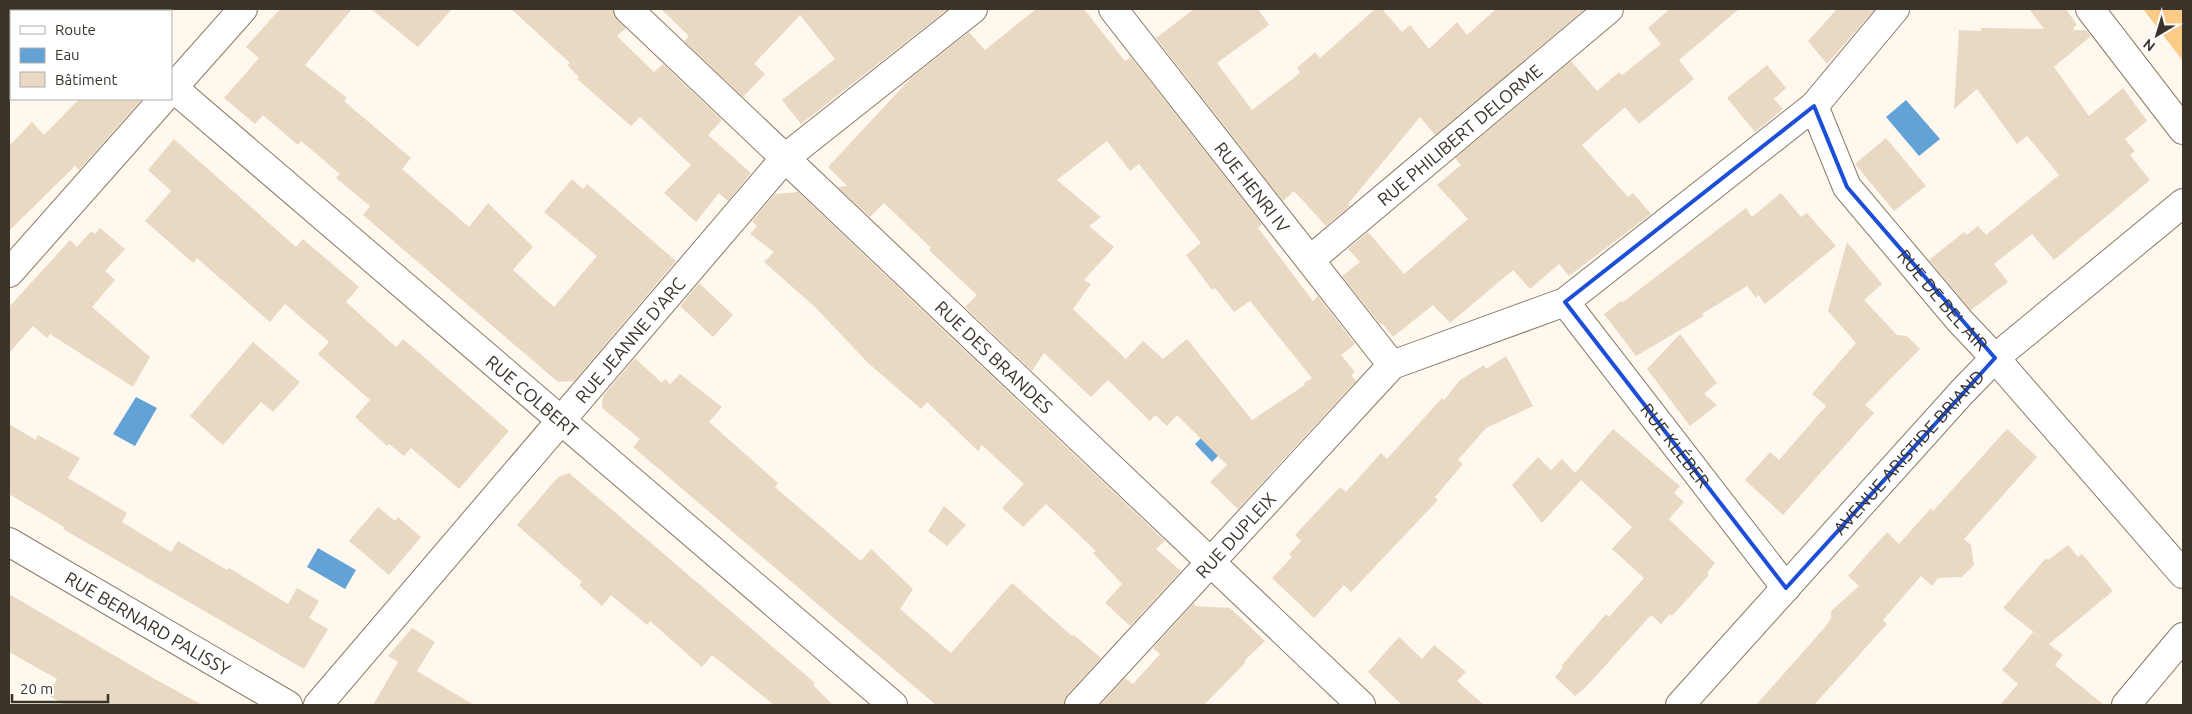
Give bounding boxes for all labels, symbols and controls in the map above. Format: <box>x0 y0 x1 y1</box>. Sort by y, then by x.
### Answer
legend <box>10 10 172 100</box>
north arrow <box>2132 10 2182 60</box>
text: Route <box>55 21 96 38</box>
text: N <box>2140 36 2158 55</box>
text: Eau <box>55 46 80 63</box>
street label: RUE PHILIBERT DELORME <box>1373 60 1546 209</box>
text: Bâtiment <box>55 71 118 88</box>
street label: RUE HENRI IV <box>1211 138 1294 236</box>
street label: RUE DE BEL AIR <box>1894 245 1992 354</box>
street label: RUE JEANNE D'ARC <box>571 273 689 407</box>
street label: RUE DES BRANDES <box>931 296 1057 417</box>
street label: RUE COLBERT <box>482 351 582 441</box>
street label: AVENUE ARISTIDE BRIAND <box>1829 366 1988 538</box>
street label: RUE KLÉBER <box>1637 399 1714 491</box>
street label: RUE DUPLEIX <box>1191 488 1280 582</box>
street label: RUE BERNARD PALISSY <box>62 567 235 680</box>
scale bar <box>12 672 109 704</box>
text: 20 m <box>20 680 53 697</box>

